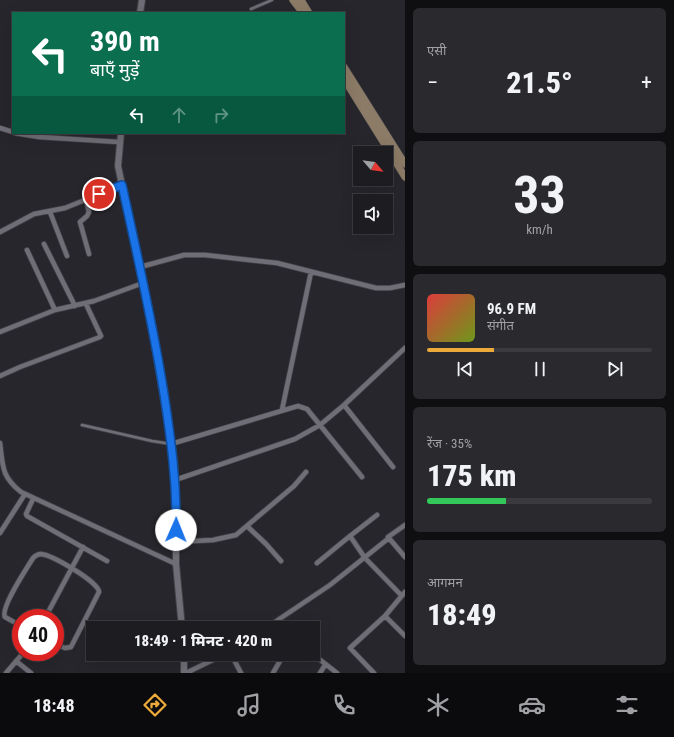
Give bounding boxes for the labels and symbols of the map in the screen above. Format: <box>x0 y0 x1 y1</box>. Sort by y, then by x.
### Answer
north arrow <box>353 146 393 186</box>
pin <box>82 177 116 211</box>
position arrow <box>155 509 197 551</box>
speed limit sign: 40 <box>12 609 64 661</box>

